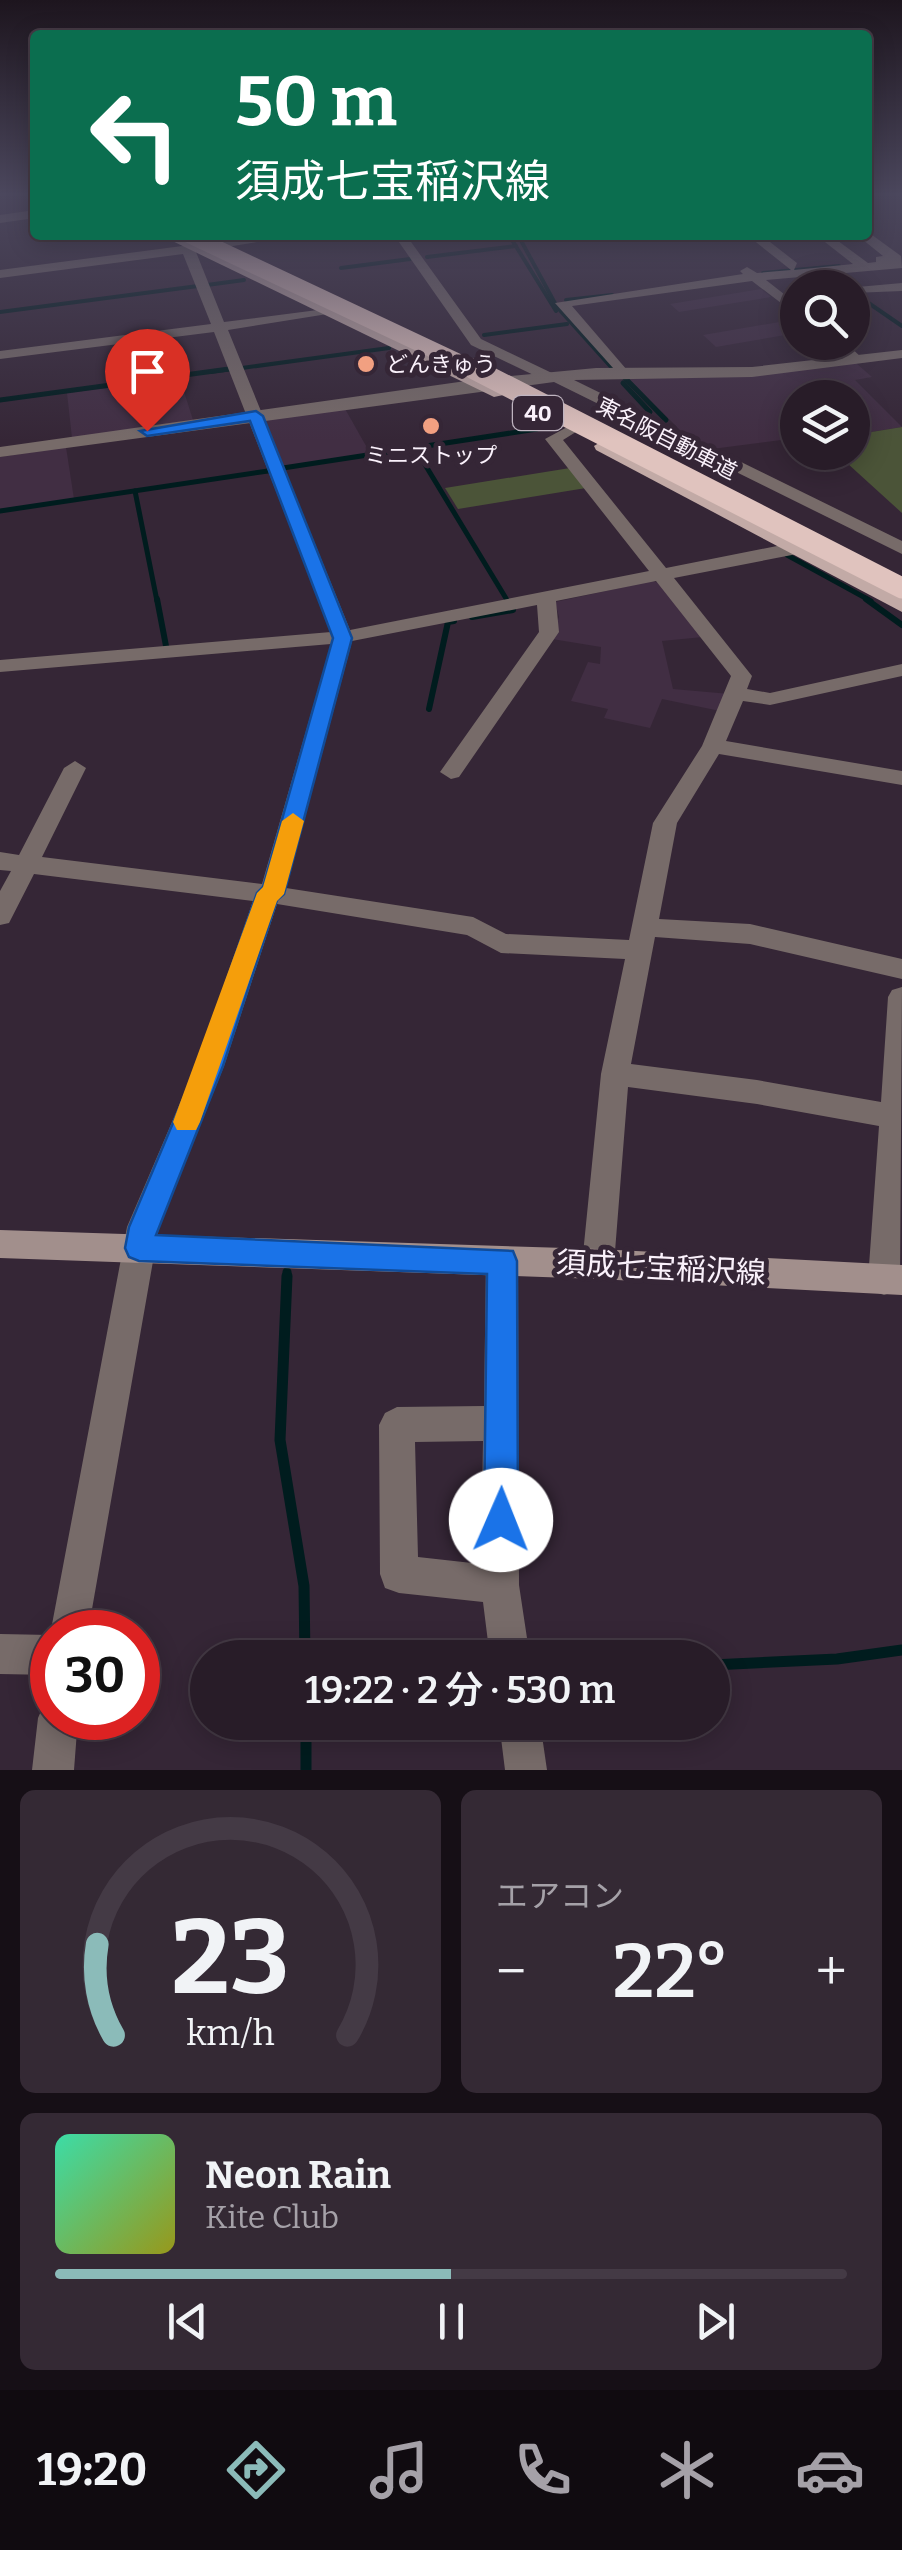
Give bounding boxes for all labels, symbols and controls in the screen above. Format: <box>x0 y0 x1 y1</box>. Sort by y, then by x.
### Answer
text: 50 m <box>235 60 397 144</box>
icon: left <box>70 70 200 200</box>
text: 須成七宝稲沢線 <box>235 155 550 209</box>
map controls <box>780 270 870 470</box>
button: search <box>780 270 870 360</box>
pin <box>105 329 190 432</box>
icon: arrive <box>120 344 175 399</box>
place label: どんきゅう <box>386 351 496 378</box>
marker: どんきゅう <box>355 353 377 375</box>
button: layers <box>780 380 870 470</box>
street label: 東名阪自動車道 <box>592 391 742 485</box>
road number: 40 <box>513 396 563 430</box>
marker: ミニストップ <box>420 415 442 437</box>
place label: ミニストップ <box>365 442 497 469</box>
street label: 須成七宝稲沢線 <box>555 1245 767 1291</box>
position arrow <box>449 1468 553 1572</box>
speed limit sign: 30 <box>30 1610 160 1740</box>
text: 19:22 · 2 分 · 530 m <box>305 1667 615 1713</box>
text: エアコン <box>496 1877 624 1915</box>
text: 23 <box>171 1896 290 2021</box>
text: 22° <box>613 1927 729 2017</box>
text: − <box>496 1939 526 2005</box>
text: + <box>816 1939 847 2005</box>
text: km/h <box>186 2012 275 2054</box>
text: Neon Rain <box>205 2152 391 2198</box>
text: Kite Club <box>205 2198 339 2236</box>
icon: previous <box>160 2294 215 2349</box>
icon: pause <box>424 2294 479 2349</box>
icon: next <box>688 2294 743 2349</box>
icon: directions <box>221 2435 291 2505</box>
icon: music <box>364 2435 434 2505</box>
icon: phone <box>508 2435 578 2505</box>
icon: climate <box>652 2435 722 2505</box>
icon: car <box>795 2435 865 2505</box>
text: 19:20 <box>37 2443 147 2497</box>

